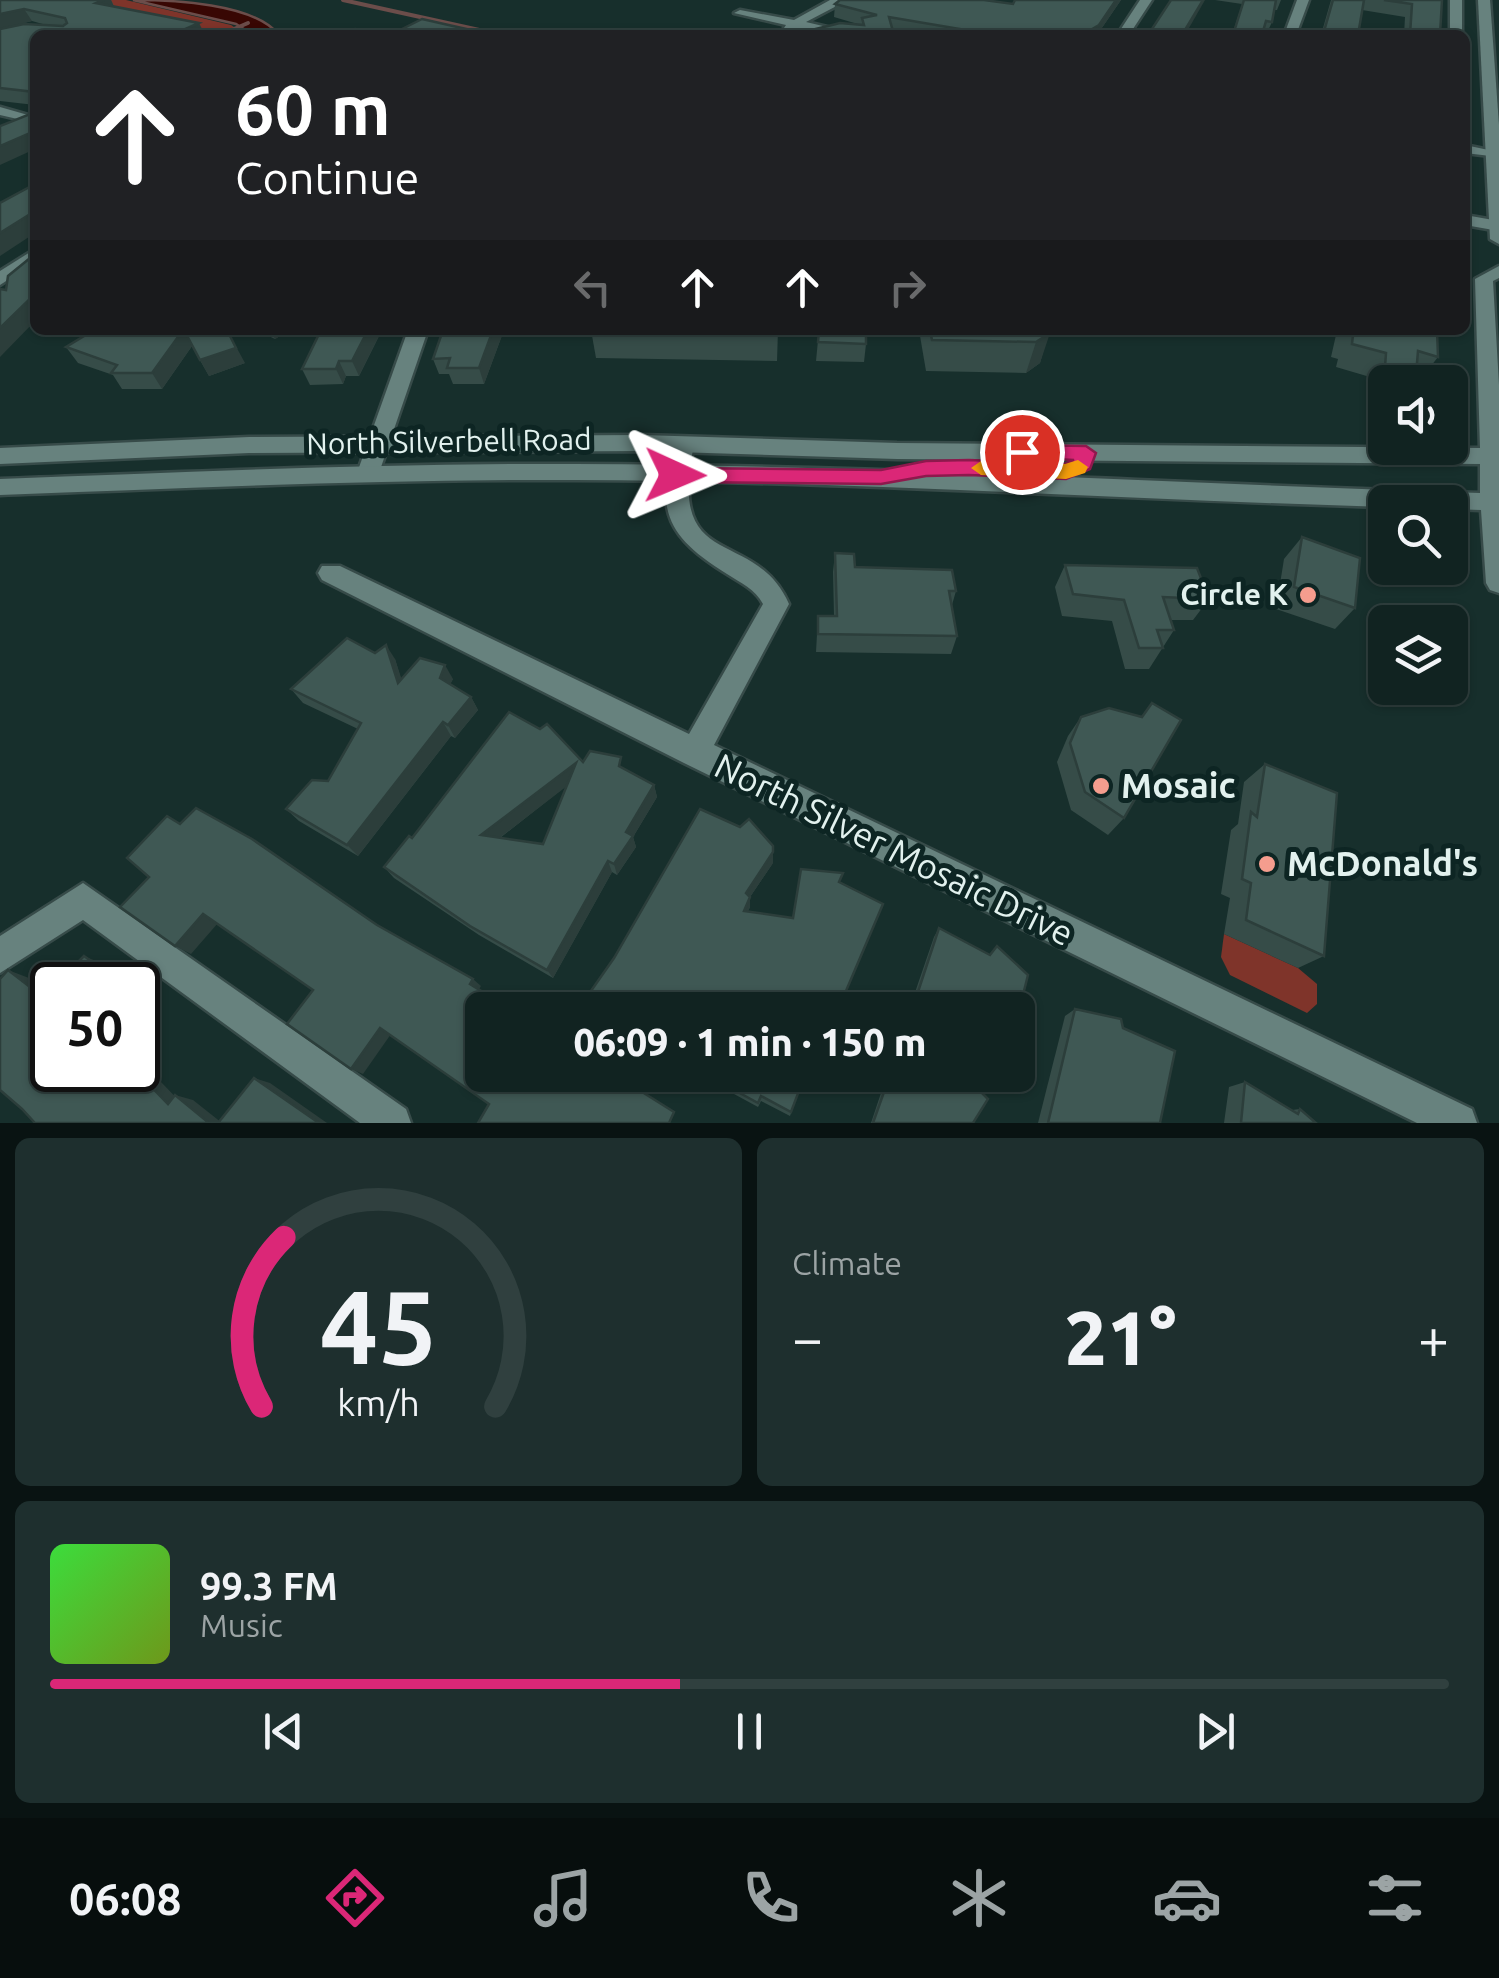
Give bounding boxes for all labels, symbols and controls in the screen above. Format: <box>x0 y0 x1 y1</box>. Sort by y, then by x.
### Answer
icon: ahead <box>70 70 200 200</box>
text: 60 m <box>235 70 391 148</box>
text: Continue <box>235 152 419 203</box>
icon: left <box>565 260 620 315</box>
icon: ahead <box>670 260 725 315</box>
icon: ahead <box>775 260 830 315</box>
icon: right <box>880 260 935 315</box>
map controls <box>1368 365 1468 705</box>
button: sound <box>1368 365 1468 465</box>
pin <box>980 410 1065 495</box>
street label: North Silverbell Road <box>306 422 592 460</box>
position arrow <box>623 423 727 527</box>
icon: arrive <box>995 425 1050 480</box>
button: search <box>1368 485 1468 585</box>
place label: Circle K <box>1180 577 1288 611</box>
marker: Circle K <box>1297 584 1319 606</box>
button: layers <box>1368 605 1468 705</box>
street label: North Silver Mosaic Drive <box>709 745 1080 953</box>
place label: Mosaic <box>1121 765 1236 805</box>
marker: Mosaic <box>1090 775 1112 797</box>
place label: McDonald's <box>1287 843 1478 883</box>
marker: McDonald's <box>1256 853 1278 875</box>
speed limit sign: 50 <box>30 962 160 1092</box>
text: 06:09 · 1 min · 150 m <box>573 1021 927 1063</box>
text: Climate <box>792 1245 902 1281</box>
text: 45 <box>320 1267 437 1384</box>
text: 21° <box>1065 1295 1176 1379</box>
text: − <box>792 1307 823 1368</box>
text: + <box>1418 1307 1449 1368</box>
text: km/h <box>337 1383 420 1423</box>
text: 99.3 FM <box>200 1565 338 1607</box>
text: Music <box>200 1607 283 1643</box>
icon: previous <box>256 1704 311 1759</box>
icon: pause <box>722 1704 777 1759</box>
icon: next <box>1188 1704 1243 1759</box>
icon: directions <box>320 1863 390 1933</box>
icon: music <box>528 1863 598 1933</box>
icon: phone <box>736 1863 806 1933</box>
icon: climate <box>944 1863 1014 1933</box>
icon: car <box>1152 1863 1222 1933</box>
icon: filters <box>1360 1863 1430 1933</box>
text: 06:08 <box>69 1873 182 1924</box>

